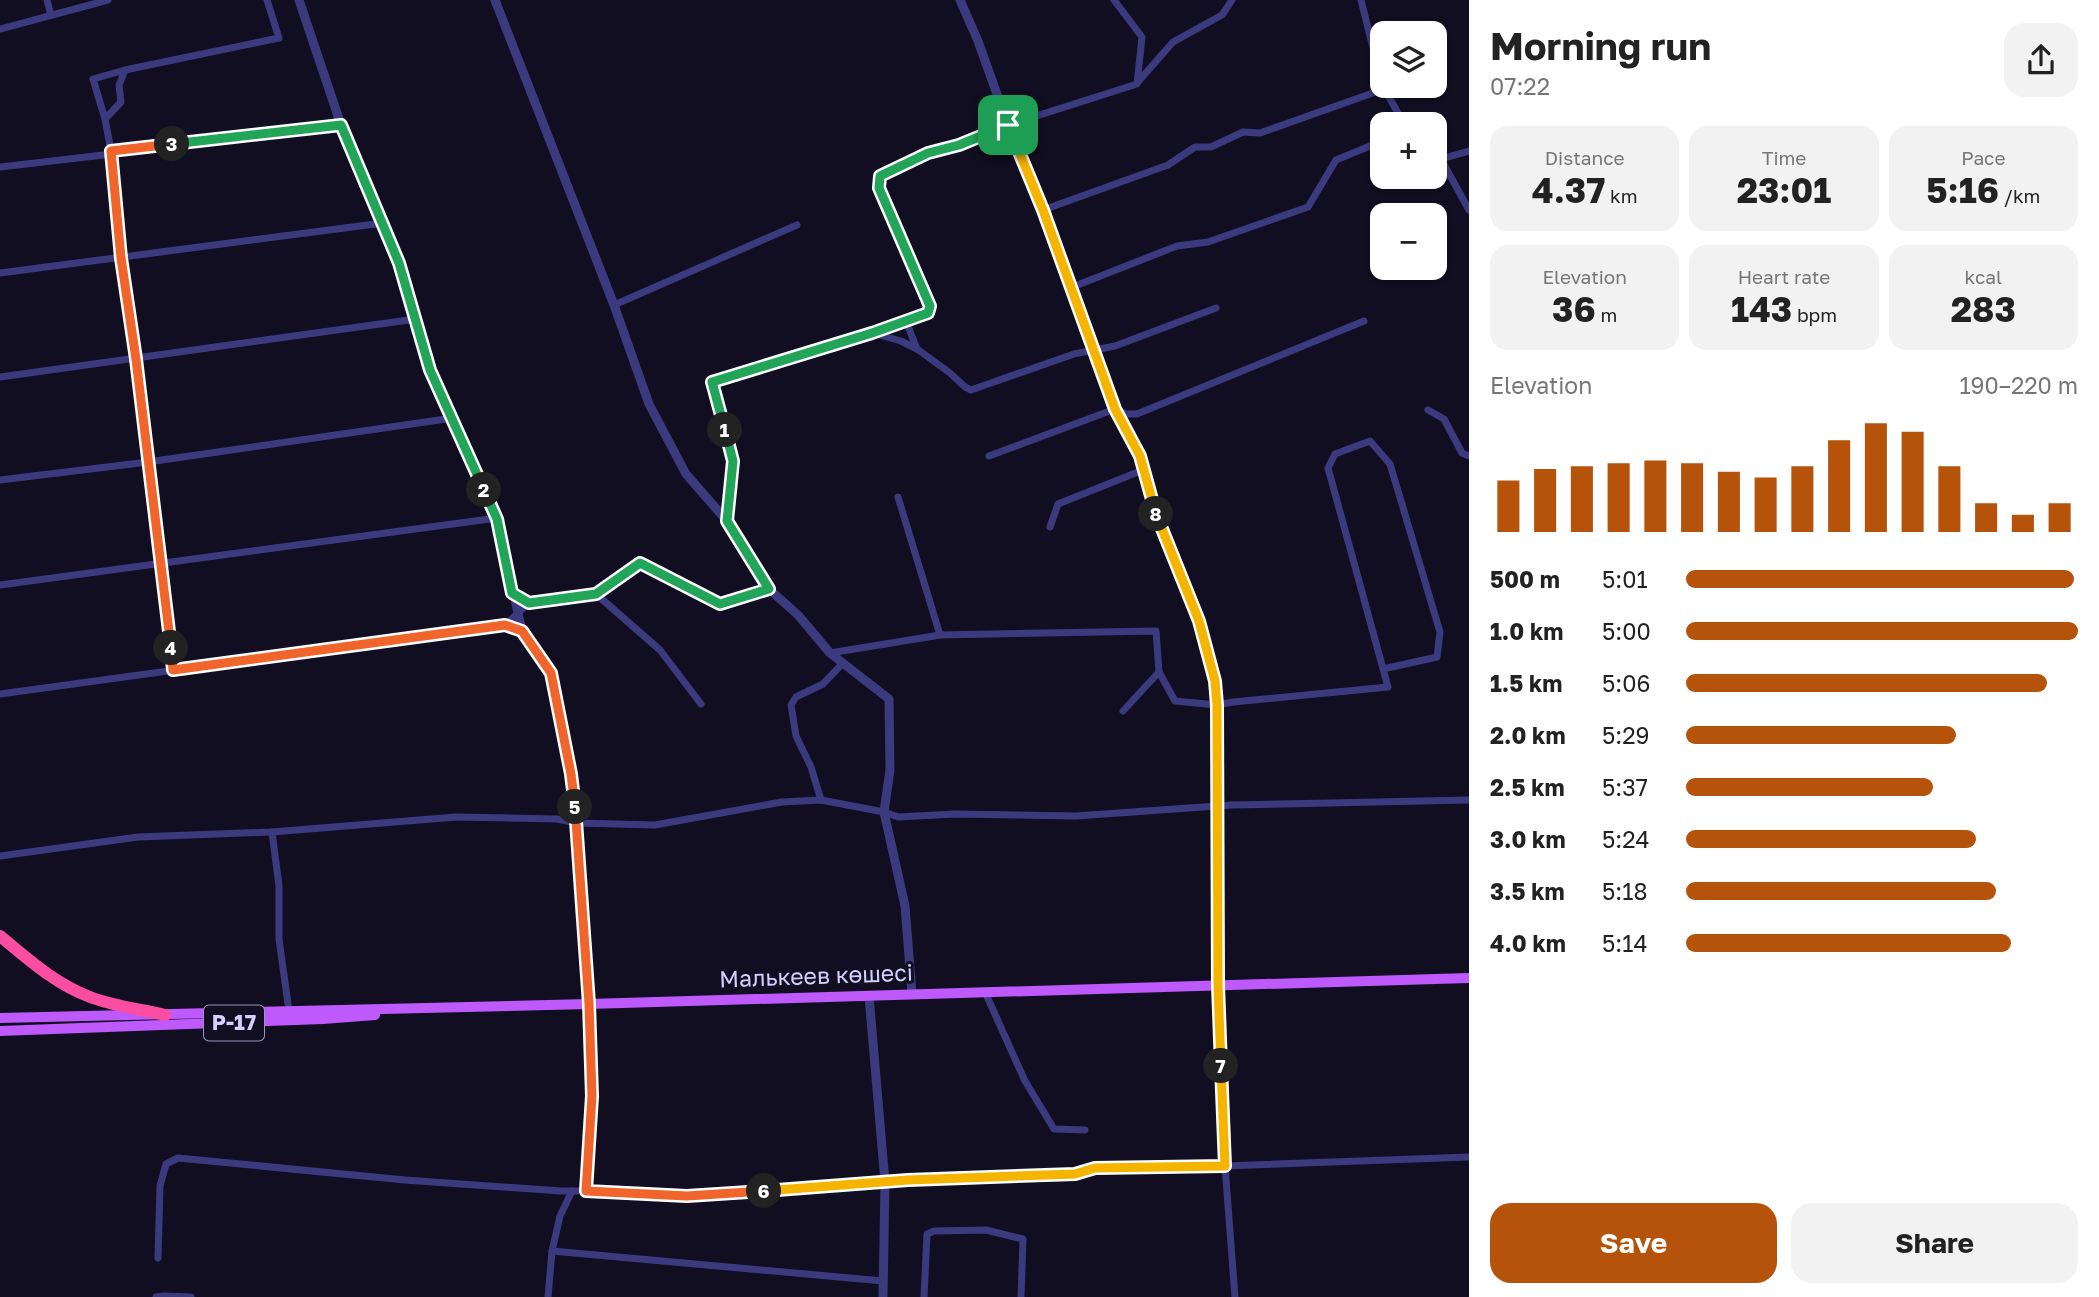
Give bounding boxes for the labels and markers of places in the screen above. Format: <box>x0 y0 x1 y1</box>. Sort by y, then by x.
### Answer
pin <box>978 95 1038 155</box>
pin: 3 <box>154 127 190 162</box>
pin: 1 <box>708 412 742 448</box>
pin: 2 <box>466 472 502 508</box>
pin: 8 <box>1138 496 1174 532</box>
pin: 4 <box>154 630 188 666</box>
pin: 5 <box>558 790 592 824</box>
pin: 7 <box>1204 1048 1238 1084</box>
pin: 6 <box>746 1174 782 1208</box>

